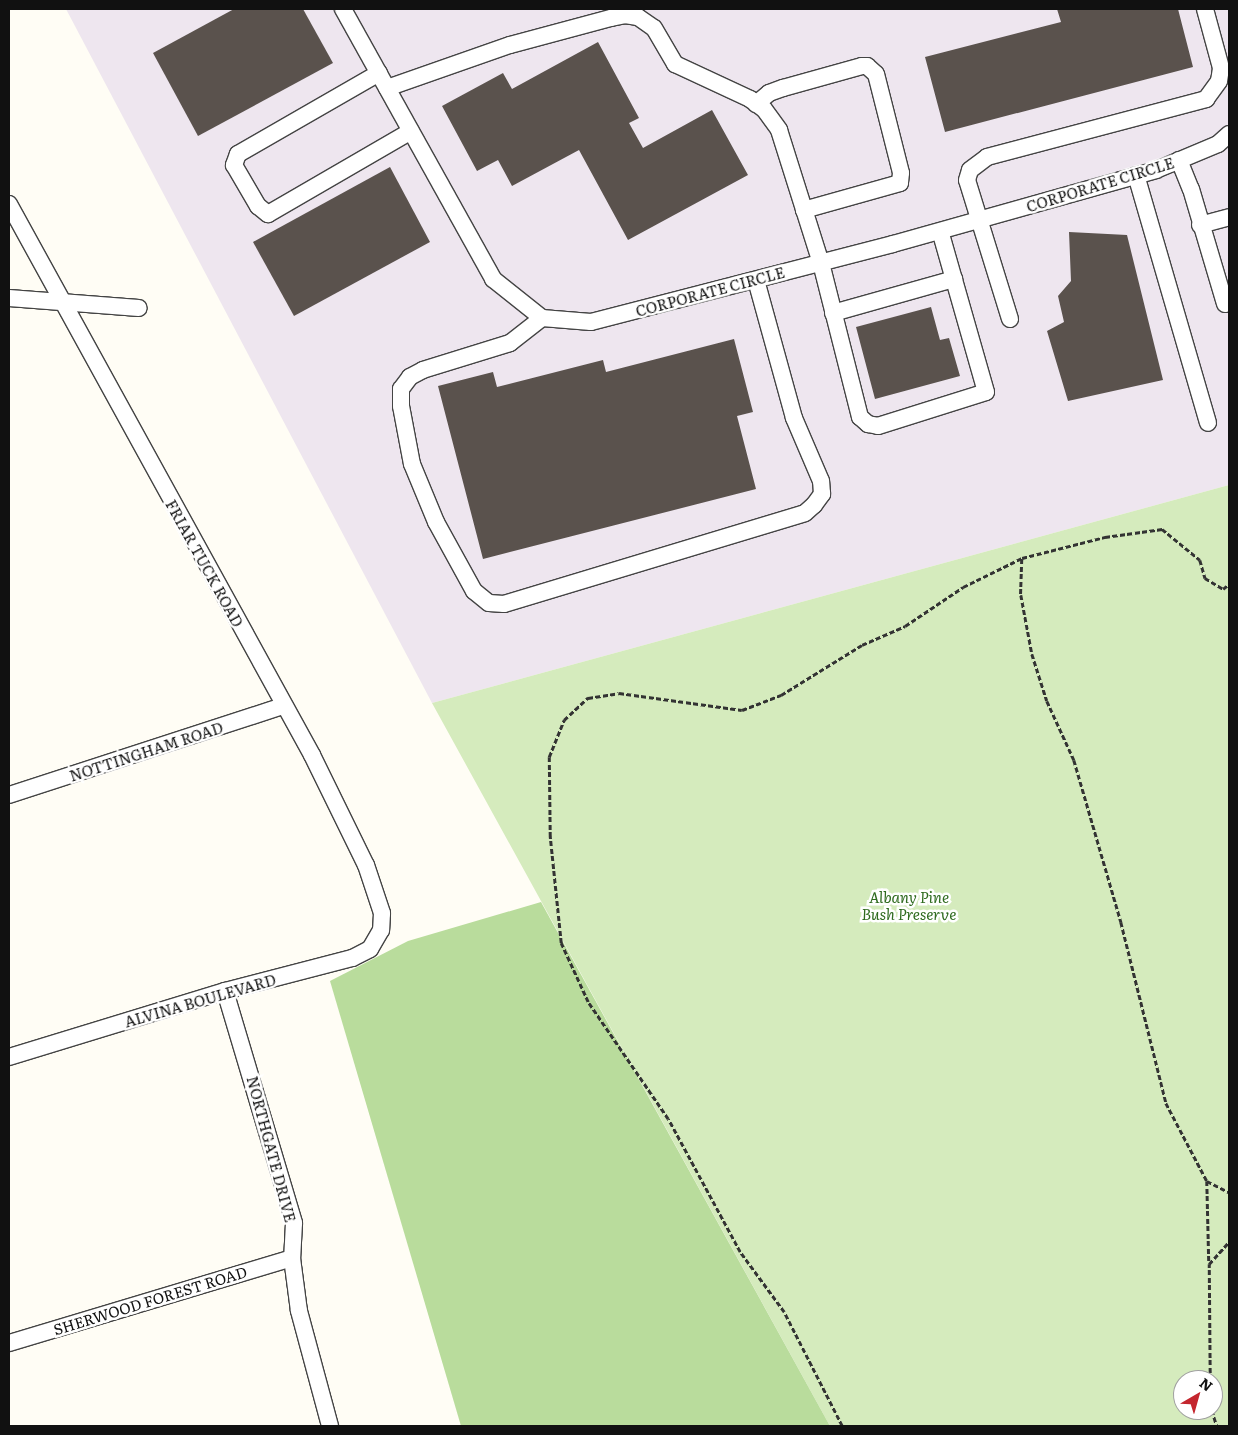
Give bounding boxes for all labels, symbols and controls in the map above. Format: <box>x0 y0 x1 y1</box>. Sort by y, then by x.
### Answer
street label: CORPORATE CIRCLE <box>1024 153 1176 215</box>
street label: CORPORATE CIRCLE <box>633 262 787 320</box>
street label: FRIAR TUCK ROAD <box>163 496 247 630</box>
street label: NOTTINGHAM ROAD <box>67 718 225 784</box>
park label: Albany Pine Bush Preserve <box>861 887 957 922</box>
street label: ALVINA BOULEVARD <box>122 970 278 1030</box>
street label: NORTHGATE DRIVE <box>244 1074 300 1224</box>
street label: SHERWOOD FOREST ROAD <box>51 1262 249 1338</box>
north arrow <box>1173 1370 1223 1420</box>
text: N <box>1196 1372 1217 1395</box>

